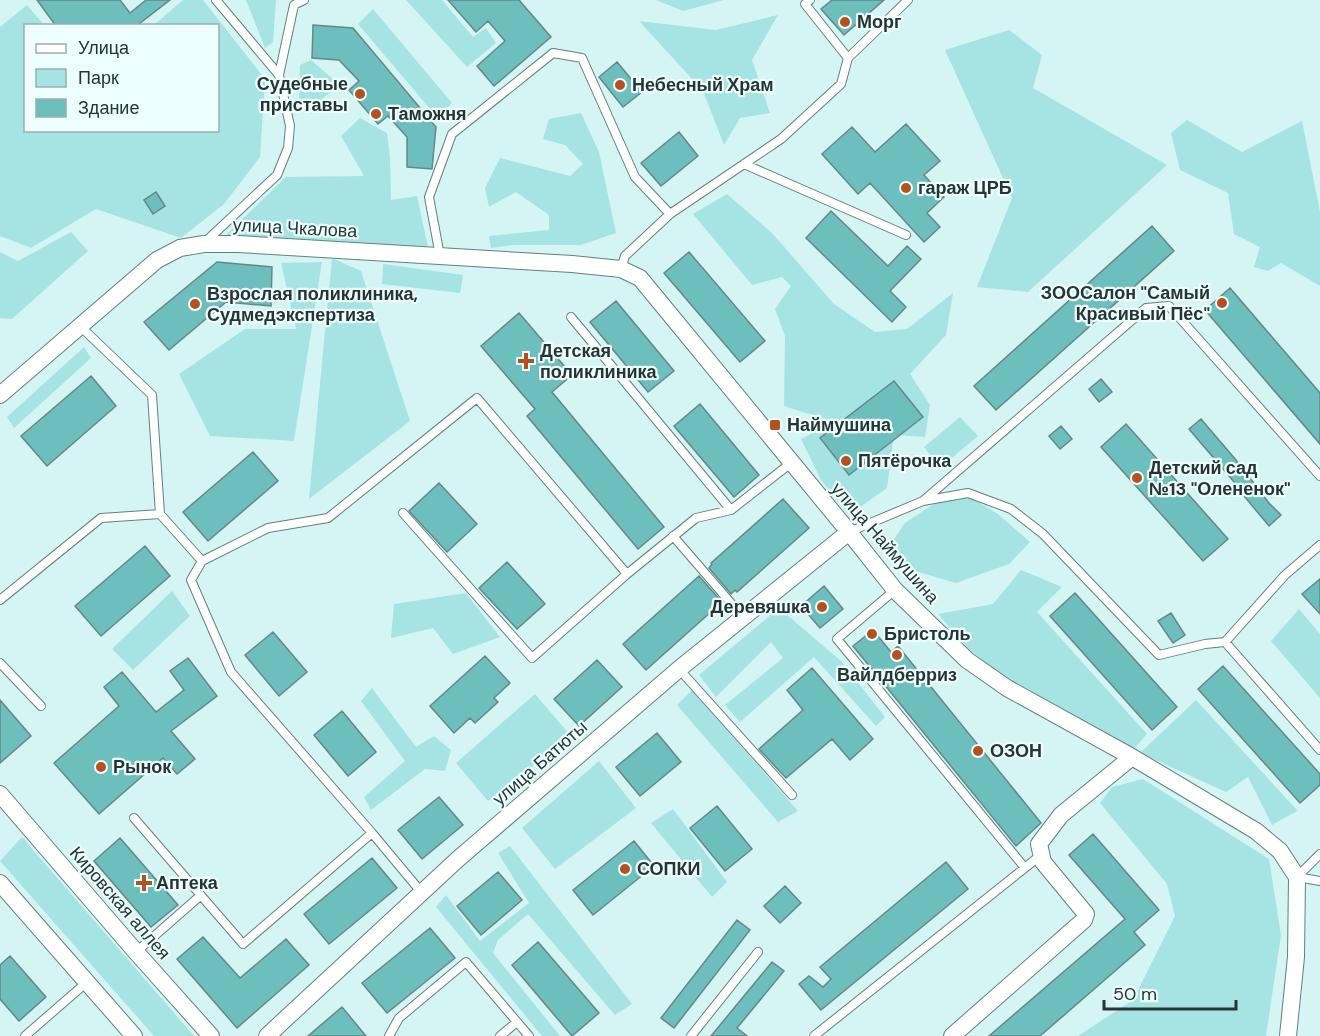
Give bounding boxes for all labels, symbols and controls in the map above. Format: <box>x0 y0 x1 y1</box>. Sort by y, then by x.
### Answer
place label: Морг <box>857 10 902 34</box>
marker: Морг <box>838 15 852 29</box>
legend <box>24 24 219 132</box>
text: Улица <box>78 36 130 60</box>
text: Парк <box>78 66 119 90</box>
place label: Судебные приставы <box>257 72 348 117</box>
place label: Небесный Храм <box>632 73 774 97</box>
marker: Небесный Храм <box>613 78 627 92</box>
marker: Судебные приставы <box>353 87 367 101</box>
text: Здание <box>78 96 139 120</box>
place label: Таможня <box>388 102 467 126</box>
marker: Таможня <box>369 107 383 121</box>
place label: гараж ЦРБ <box>918 176 1012 200</box>
marker: гараж ЦРБ <box>899 181 913 195</box>
street label: улица Чкалова <box>232 213 359 243</box>
place label: ЗООСалон "Самый Красивый Пёс" <box>1041 281 1210 326</box>
place label: Взрослая поликлиника, Судмедэкспертиза <box>207 282 418 327</box>
marker: ЗООСалон "Самый Красивый Пёс" <box>1215 296 1229 310</box>
marker: Взрослая поликлиника, Судмедэкспертиза <box>188 297 202 311</box>
place label: Детская поликлиника <box>540 339 658 384</box>
marker: Детская поликлиника <box>517 352 535 370</box>
place label: Наймушина <box>787 413 892 437</box>
marker: Наймушина <box>768 418 782 432</box>
place label: Пятёрочка <box>858 449 952 473</box>
marker: Пятёрочка <box>839 454 853 468</box>
place label: Детский сад №13 "Олененок" <box>1149 456 1291 501</box>
marker: Детский сад №13 "Олененок" <box>1130 471 1144 485</box>
street label: улица Наймушина <box>826 477 945 609</box>
place label: Деревяшка <box>711 595 811 619</box>
marker: Деревяшка <box>815 600 829 614</box>
place label: Бристоль <box>884 622 971 646</box>
marker: Бристоль <box>865 627 879 641</box>
marker: Вайлдберриз <box>890 648 904 662</box>
place label: Вайлдберриз <box>837 663 957 687</box>
street label: улица Батюты <box>488 715 592 811</box>
place label: ОЗОН <box>990 739 1042 763</box>
marker: ОЗОН <box>971 744 985 758</box>
place label: Рынок <box>113 755 172 779</box>
marker: Рынок <box>94 760 108 774</box>
street label: Кировская аллея <box>64 841 176 965</box>
place label: СОПКИ <box>637 857 700 881</box>
marker: СОПКИ <box>618 862 632 876</box>
place label: Аптека <box>156 871 219 895</box>
marker: Аптека <box>137 876 151 890</box>
scale bar <box>1104 973 1236 1011</box>
text: 50 m <box>1113 982 1157 1006</box>

